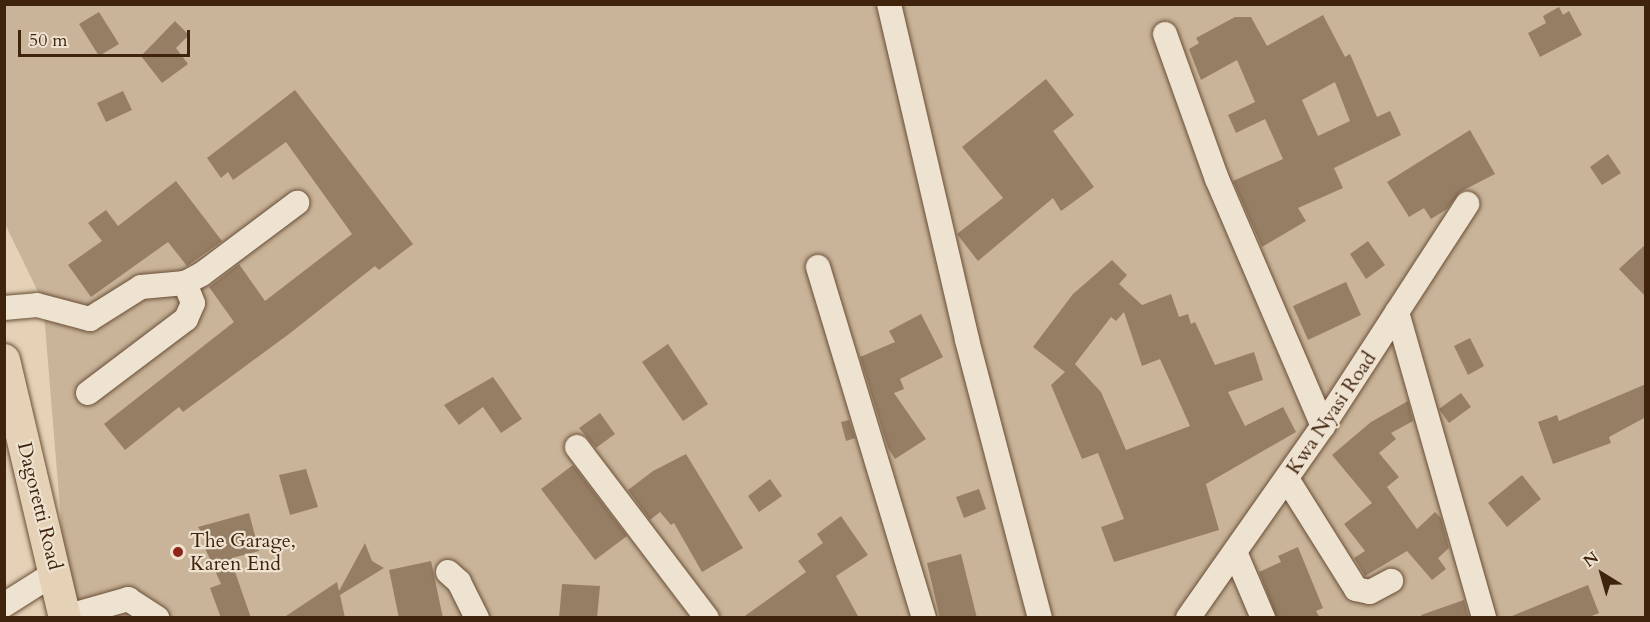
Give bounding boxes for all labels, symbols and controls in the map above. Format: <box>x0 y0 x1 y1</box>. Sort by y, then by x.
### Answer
scale bar <box>21 18 194 56</box>
text: 50 m <box>29 28 68 53</box>
street label: Kwa Nyasi Road <box>1281 347 1381 479</box>
street label: Dagoretti Road <box>13 440 67 572</box>
place label: The Garage, Karen End <box>190 528 296 575</box>
north arrow <box>1572 544 1632 604</box>
marker: The Garage, Karen End <box>171 545 185 559</box>
text: N <box>1579 547 1603 573</box>

